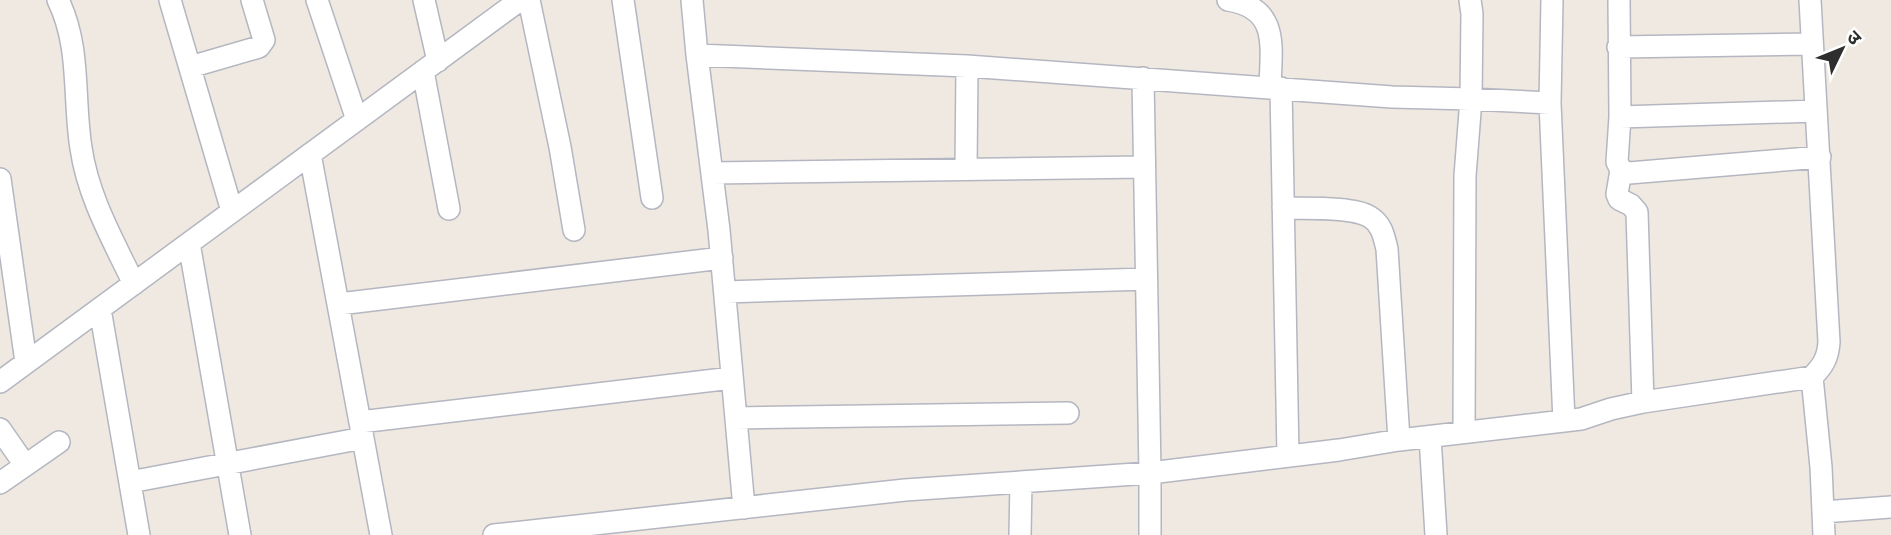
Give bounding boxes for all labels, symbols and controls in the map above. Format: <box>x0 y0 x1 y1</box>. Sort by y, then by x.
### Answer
north arrow <box>1807 14 1877 84</box>
text: उ <box>1841 24 1868 51</box>

